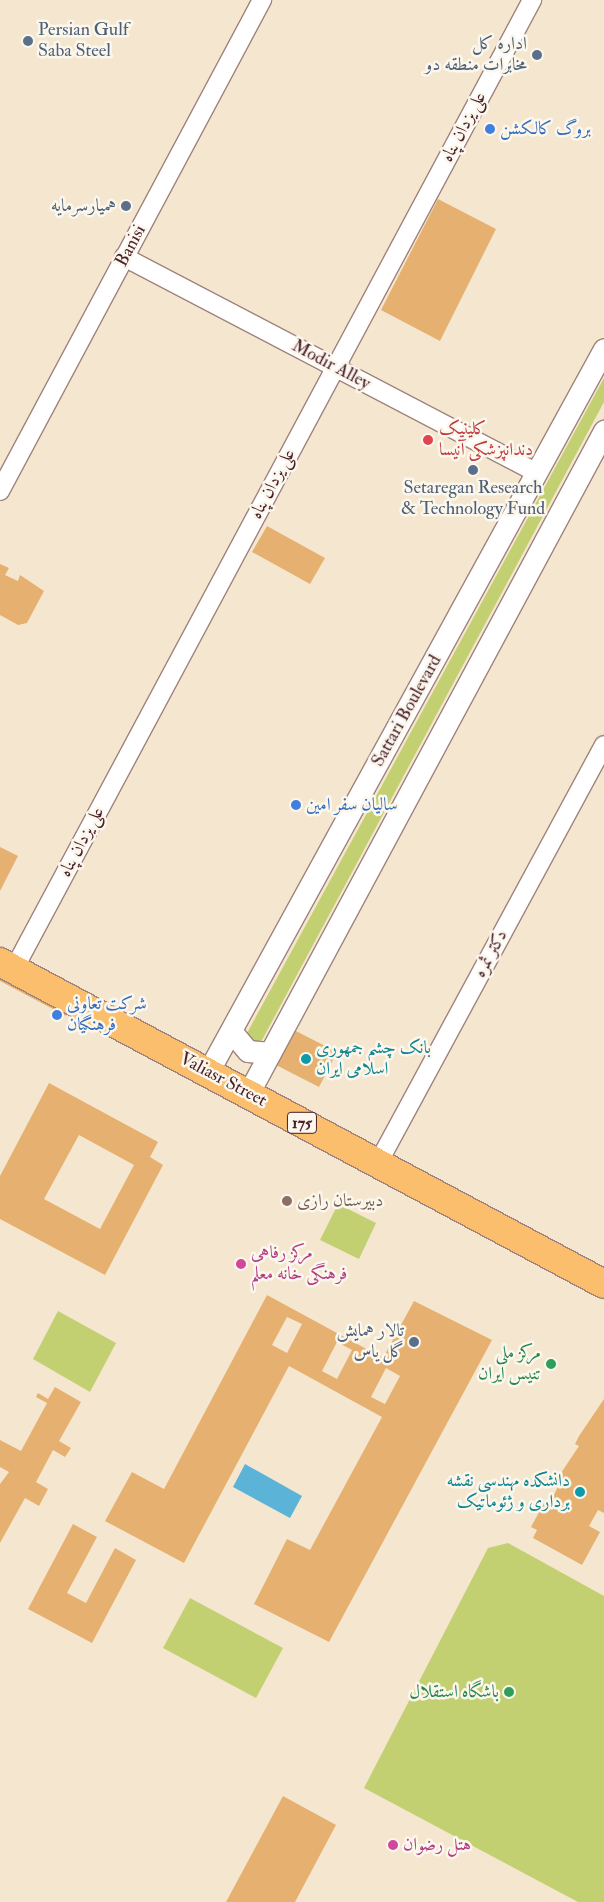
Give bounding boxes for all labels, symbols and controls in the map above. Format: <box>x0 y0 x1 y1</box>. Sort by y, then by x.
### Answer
place label: Persian Gulf Saba Steel <box>38 20 129 62</box>
place label: اداره کل مخابرات منطقه دو <box>425 34 527 76</box>
marker: Persian Gulf Saba Steel <box>22 35 34 47</box>
marker: اداره کل مخابرات منطقه دو <box>531 49 543 61</box>
street label: علی یزدان پناه <box>437 88 491 166</box>
place label: بروگ کالکشن <box>500 118 591 140</box>
marker: بروگ کالکشن <box>484 123 496 135</box>
place label: همیارسرمایه <box>51 195 116 217</box>
marker: همیارسرمایه <box>120 200 132 212</box>
street label: Banisi <box>111 221 151 271</box>
street label: Modir Alley <box>288 335 374 395</box>
place label: کلینیک دندانپزشکی آنیسا <box>439 419 533 462</box>
marker: کلینیک دندانپزشکی آنیسا <box>421 433 435 447</box>
street label: علی یزدان پناه <box>246 445 300 523</box>
marker: Setaregan Research & Technology Fund <box>467 464 479 476</box>
place label: Setaregan Research & Technology Fund <box>401 478 545 520</box>
street label: Sattari Boulevard <box>367 651 447 771</box>
place label: سالیان سفر امین <box>306 794 398 816</box>
marker: سالیان سفر امین <box>290 799 302 811</box>
street label: علی یزدان پناه <box>55 803 109 881</box>
street label: دکتر ثمره <box>470 926 512 982</box>
place label: شرکت تعاونی فرهنگیان <box>67 994 147 1036</box>
marker: شرکت تعاونی فرهنگیان <box>51 1009 63 1021</box>
place label: بانک چشم جمهوری اسلامی ایران <box>316 1038 431 1080</box>
street label: Valiasr Street <box>176 1048 270 1112</box>
marker: بانک چشم جمهوری اسلامی ایران <box>300 1053 312 1065</box>
road number: 175 <box>286 1110 318 1136</box>
place label: دبیرستان رازی <box>297 1190 383 1212</box>
marker: دبیرستان رازی <box>281 1195 293 1207</box>
place label: مرکز رفاهی فرهنگی خانه معلم <box>251 1243 347 1286</box>
marker: مرکز رفاهی فرهنگی خانه معلم <box>235 1258 247 1270</box>
place label: تالار همایش گل یاس <box>337 1321 404 1364</box>
marker: تالار همایش گل یاس <box>408 1336 420 1348</box>
place label: مرکز ملی تنیس ایران <box>478 1343 541 1386</box>
marker: مرکز ملی تنیس ایران <box>545 1358 557 1370</box>
place label: دانشکده مهندسی نقشه برداری و ژئوماتیک <box>446 1471 570 1514</box>
marker: دانشکده مهندسی نقشه برداری و ژئوماتیک <box>574 1486 586 1498</box>
place label: باشگاه استقلال <box>409 1681 499 1703</box>
marker: باشگاه استقلال <box>503 1686 515 1698</box>
place label: هتل رضوان <box>403 1834 471 1856</box>
marker: هتل رضوان <box>387 1839 399 1851</box>

